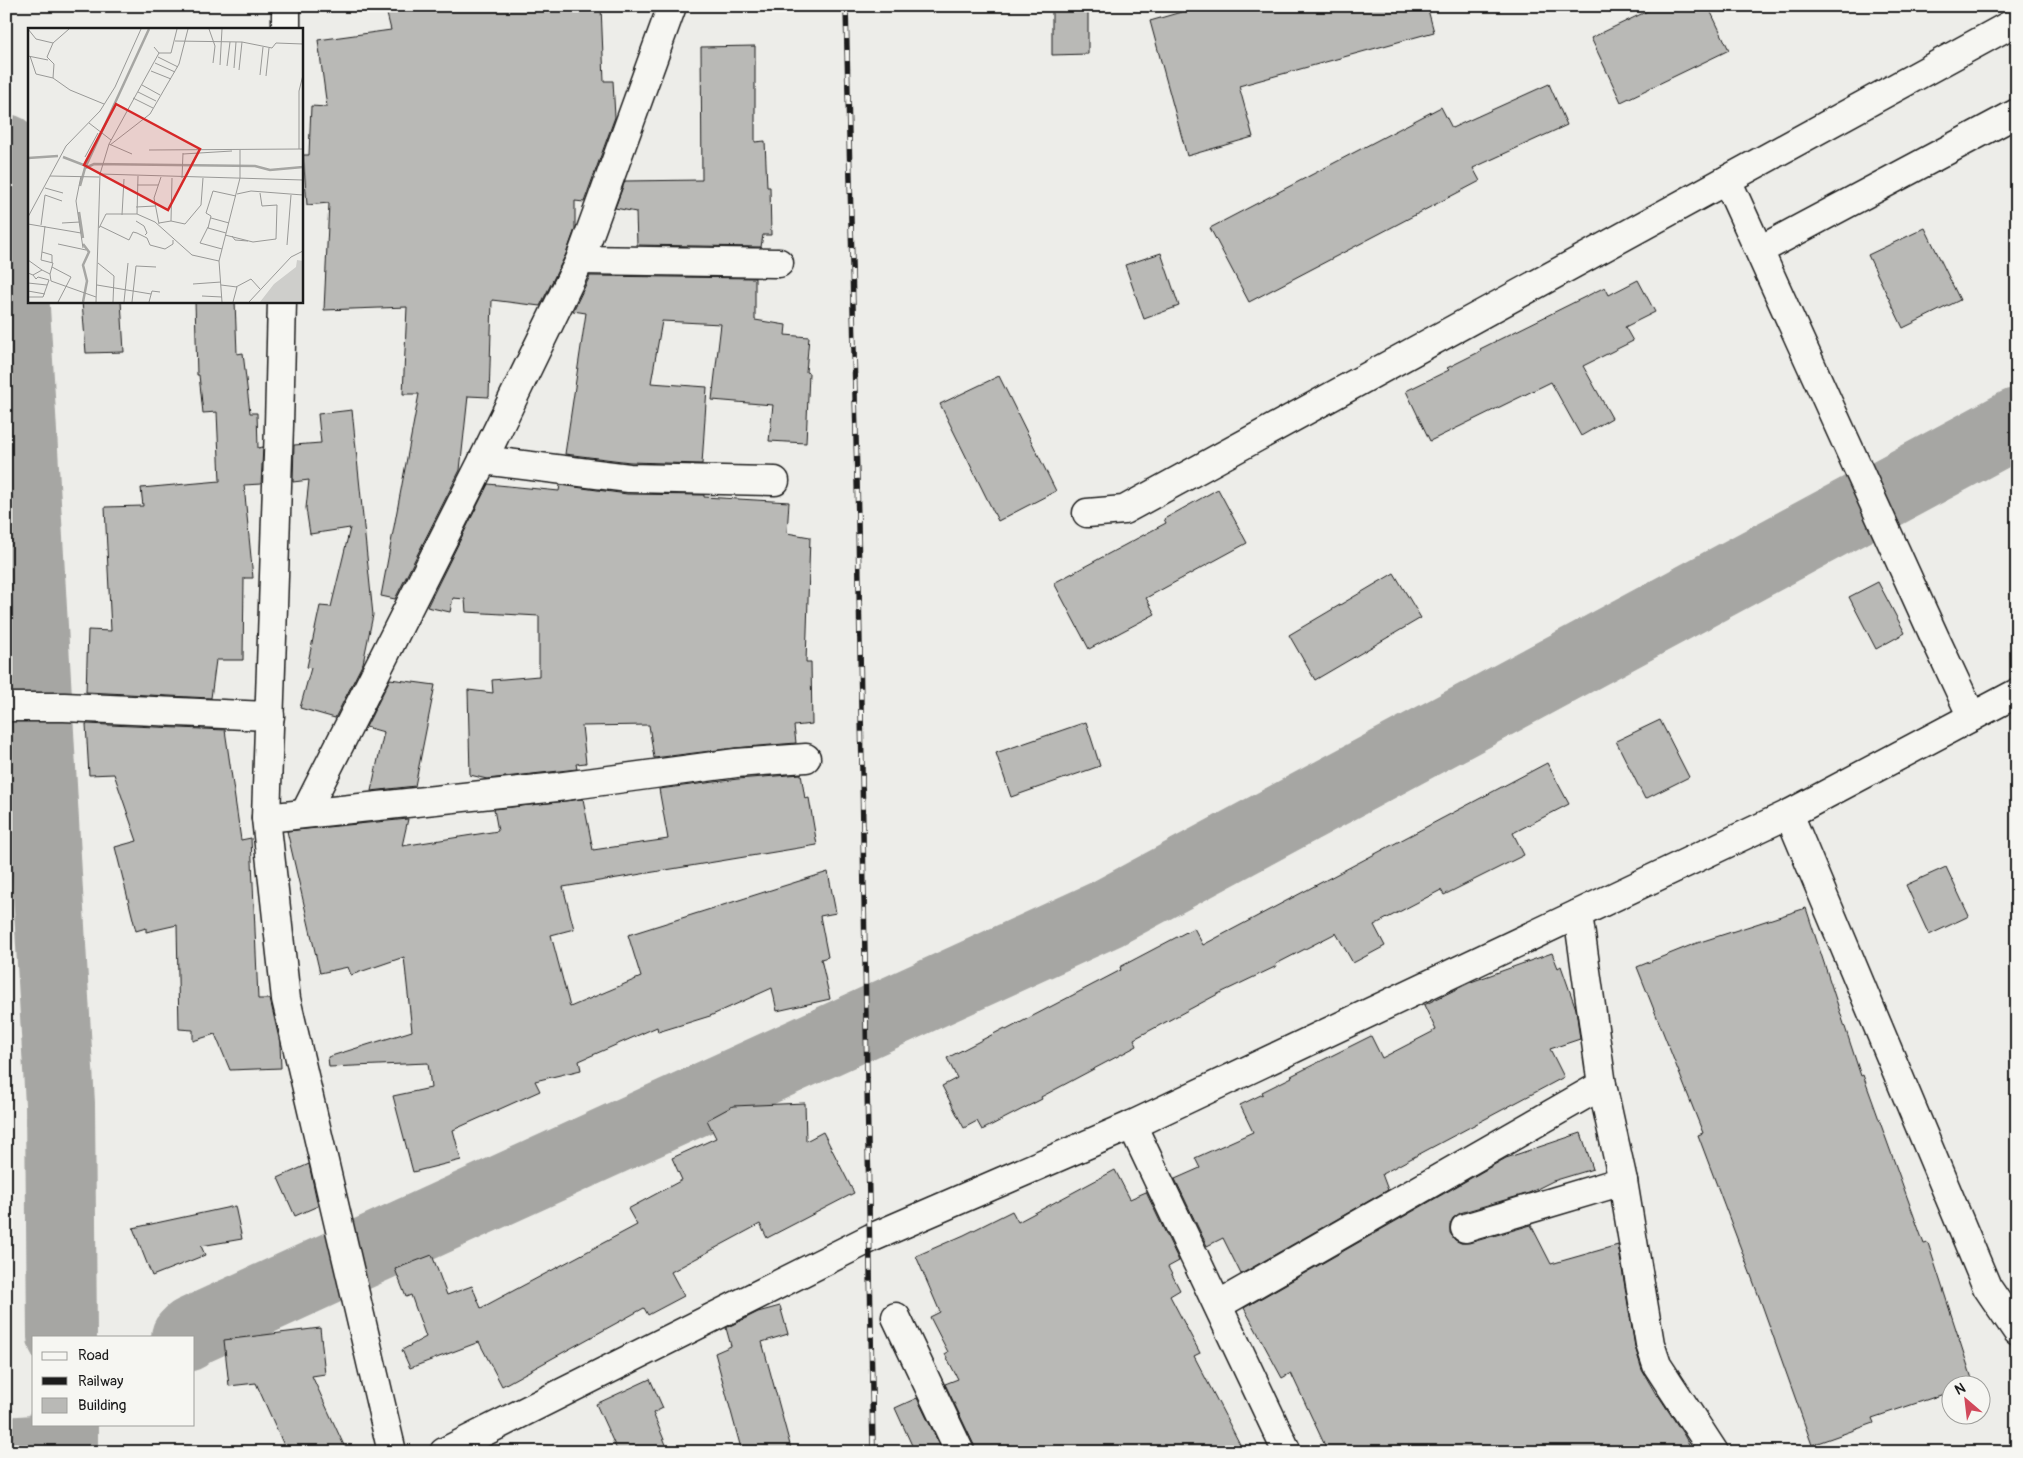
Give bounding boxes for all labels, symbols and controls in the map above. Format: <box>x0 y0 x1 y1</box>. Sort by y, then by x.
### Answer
inset map <box>28 28 302 302</box>
legend <box>32 1336 195 1426</box>
text: Road <box>78 1346 109 1365</box>
text: Railway <box>78 1372 124 1391</box>
north arrow <box>1940 1376 1990 1426</box>
text: N <box>1952 1379 1968 1399</box>
text: Building <box>78 1396 126 1415</box>

